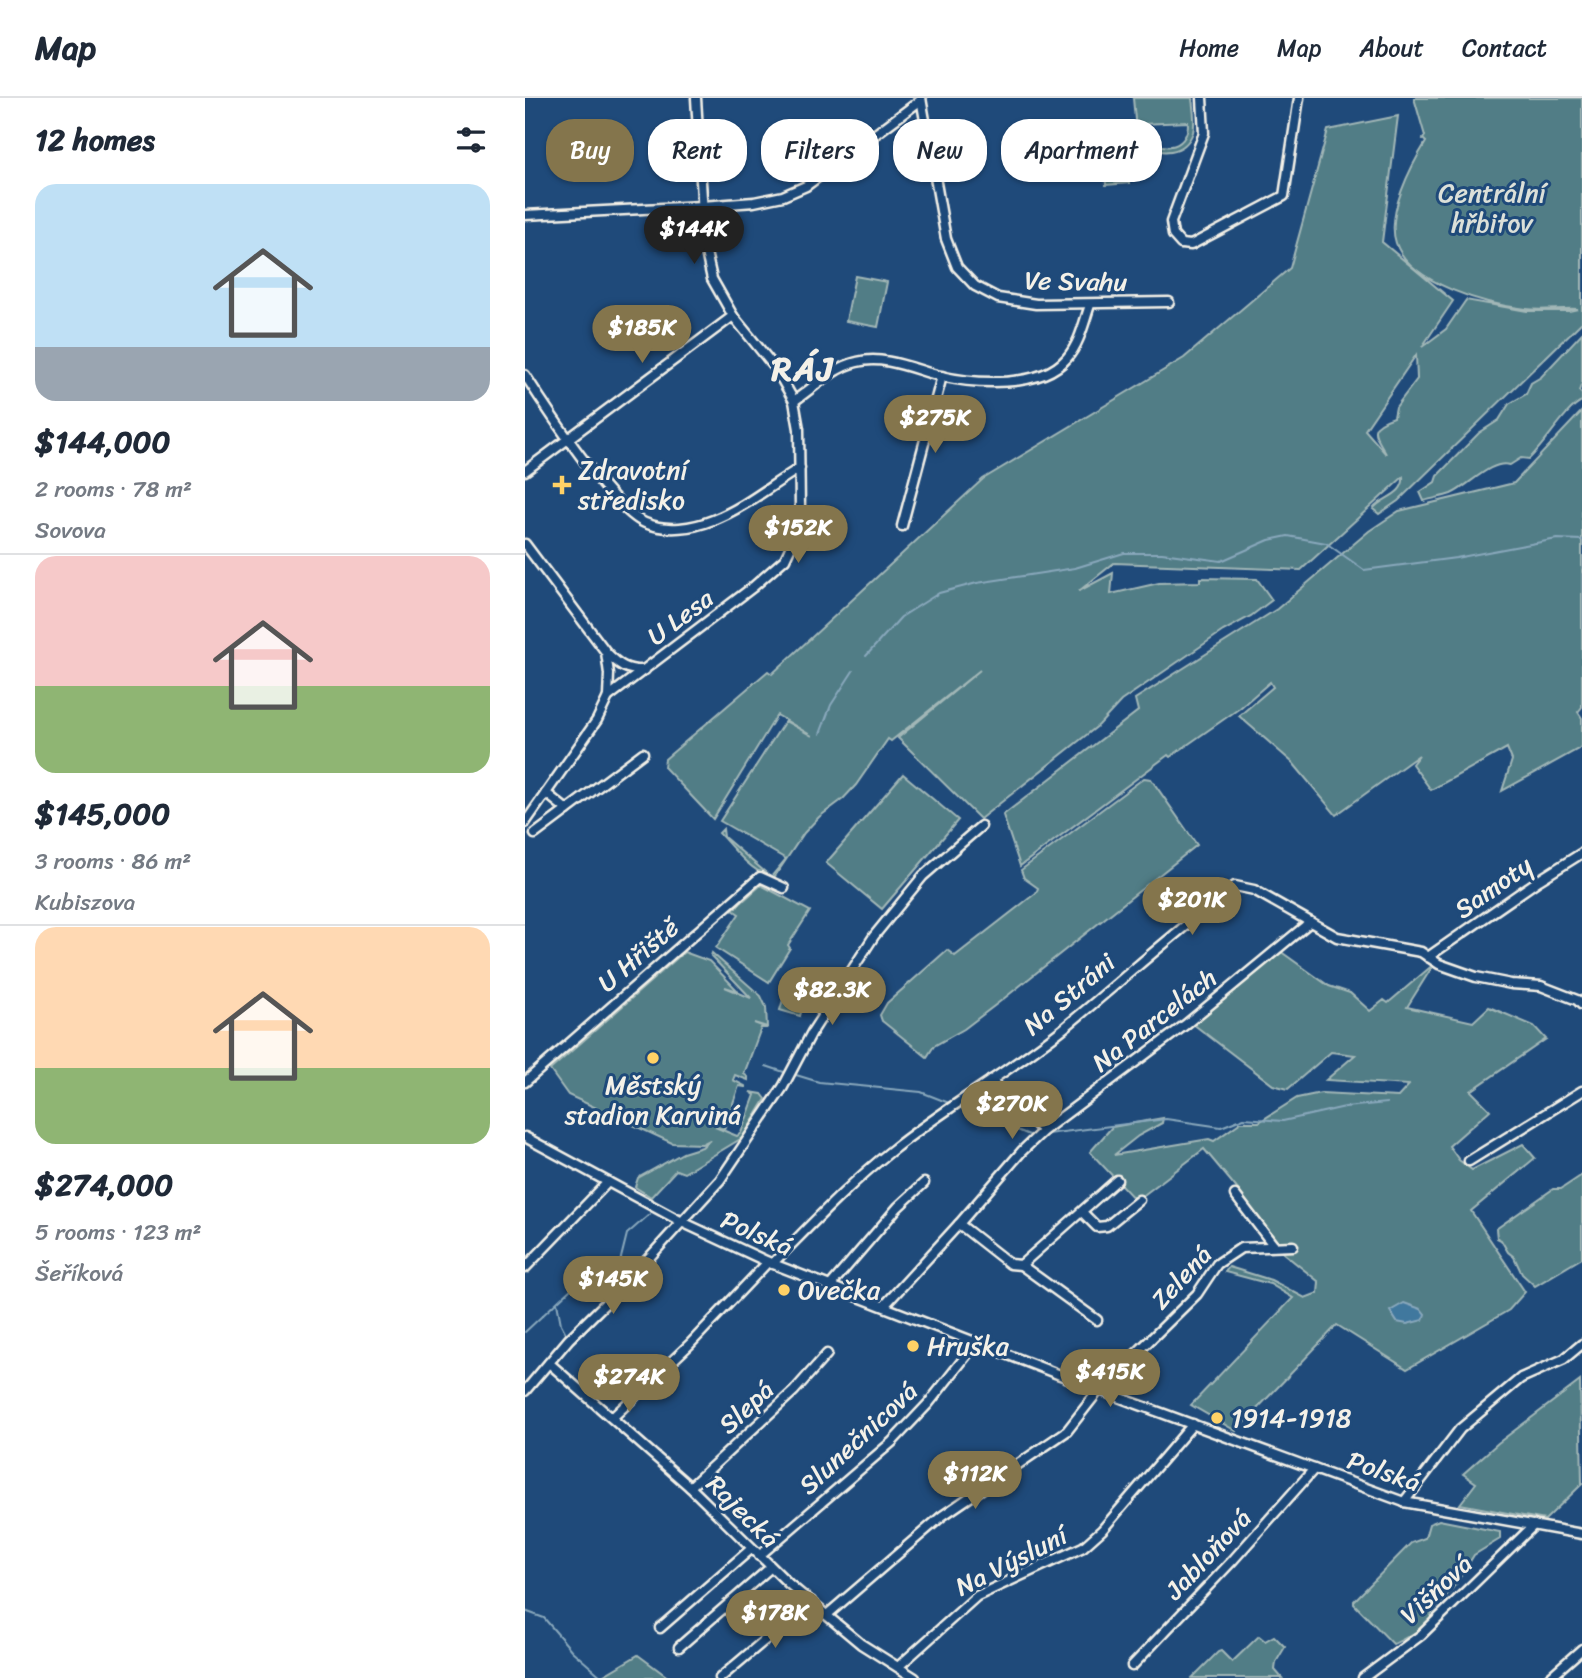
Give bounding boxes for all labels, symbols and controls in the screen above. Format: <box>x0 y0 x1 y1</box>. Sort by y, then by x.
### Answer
text: Map <box>35 19 96 77</box>
text: Home <box>1179 27 1239 69</box>
text: Map <box>1277 27 1321 69</box>
text: About <box>1359 27 1424 69</box>
text: Contact <box>1462 27 1547 69</box>
text: 12 homes <box>35 113 155 167</box>
chip: Buy <box>546 119 634 182</box>
chip: Rent <box>648 119 747 182</box>
chip: Filters <box>761 119 879 182</box>
chip: New <box>893 119 987 182</box>
chip: Apartment <box>1001 119 1162 182</box>
icon: filters <box>452 121 490 159</box>
park label: Centrální hřbitov <box>1438 170 1548 246</box>
pin: $144K <box>645 206 743 266</box>
text: $144K <box>660 208 728 249</box>
icon: home <box>200 230 326 356</box>
street label: Ve Svahu <box>1024 257 1128 305</box>
pin: $185K <box>593 306 691 365</box>
text: $185K <box>608 307 676 348</box>
district label: RÁJ <box>770 340 835 398</box>
pin: $275K <box>886 396 984 455</box>
text: $275K <box>900 397 970 438</box>
text: $144,000 <box>35 415 171 469</box>
place label: Zdravotní středisko <box>577 447 690 523</box>
text: 2 rooms · 78 m² <box>35 469 192 510</box>
marker: Zdravotní středisko <box>552 475 572 495</box>
pin: $152K <box>749 505 847 565</box>
text: $152K <box>765 507 831 548</box>
text: Sovova <box>35 510 106 551</box>
street label: U Lesa <box>636 576 724 658</box>
icon: home <box>200 602 326 728</box>
text: $145,000 <box>35 787 170 841</box>
text: 3 rooms · 86 m² <box>35 841 191 882</box>
street label: Samoty <box>1444 843 1542 931</box>
pin: $201K <box>1143 878 1241 937</box>
text: $201K <box>1158 879 1226 920</box>
text: Kubiszova <box>35 882 135 923</box>
street label: U Hřiště <box>586 905 691 1004</box>
street label: Na Stráni <box>1012 940 1127 1047</box>
street label: Na Parcelách <box>1081 956 1227 1084</box>
pin: $82.3K <box>775 968 889 1027</box>
text: $82.3K <box>794 969 870 1010</box>
icon: home <box>200 973 326 1099</box>
marker: Městský stadion Karviná <box>645 1050 661 1066</box>
place label: Městský stadion Karviná <box>564 1062 741 1138</box>
pin: $270K <box>963 1082 1061 1141</box>
text: $270K <box>977 1083 1047 1124</box>
text: $274,000 <box>35 1158 173 1212</box>
street label: Polská <box>713 1197 801 1269</box>
text: 5 rooms · 123 m² <box>35 1212 202 1253</box>
street label: Zelená <box>1138 1234 1224 1320</box>
text: Šeříková <box>35 1253 123 1294</box>
pin: $145K <box>564 1256 662 1316</box>
text: $145K <box>579 1258 647 1299</box>
place label: Ovečka <box>798 1267 881 1313</box>
marker: Ovečka <box>776 1282 792 1298</box>
place label: Hruška <box>927 1323 1010 1369</box>
marker: Hruška <box>905 1338 921 1354</box>
pin: $415K <box>1061 1350 1159 1409</box>
text: $415K <box>1076 1351 1144 1392</box>
pin: $274K <box>580 1354 678 1414</box>
text: $274K <box>594 1356 664 1397</box>
street label: Slepá <box>707 1368 785 1446</box>
street label: Slunečnicová <box>787 1370 929 1506</box>
place label: 1914-1918 <box>1231 1395 1352 1441</box>
marker: 1914-1918 <box>1209 1410 1225 1426</box>
street label: Polská <box>1341 1437 1427 1505</box>
pin: $112K <box>926 1452 1024 1511</box>
text: $112K <box>944 1453 1006 1494</box>
street label: Rajecká <box>695 1463 791 1559</box>
street label: Jabloňová <box>1152 1497 1263 1611</box>
street label: Na Výsluní <box>946 1512 1078 1609</box>
street label: Višňová <box>1389 1543 1483 1635</box>
pin: $178K <box>726 1590 824 1650</box>
text: $178K <box>742 1592 808 1633</box>

